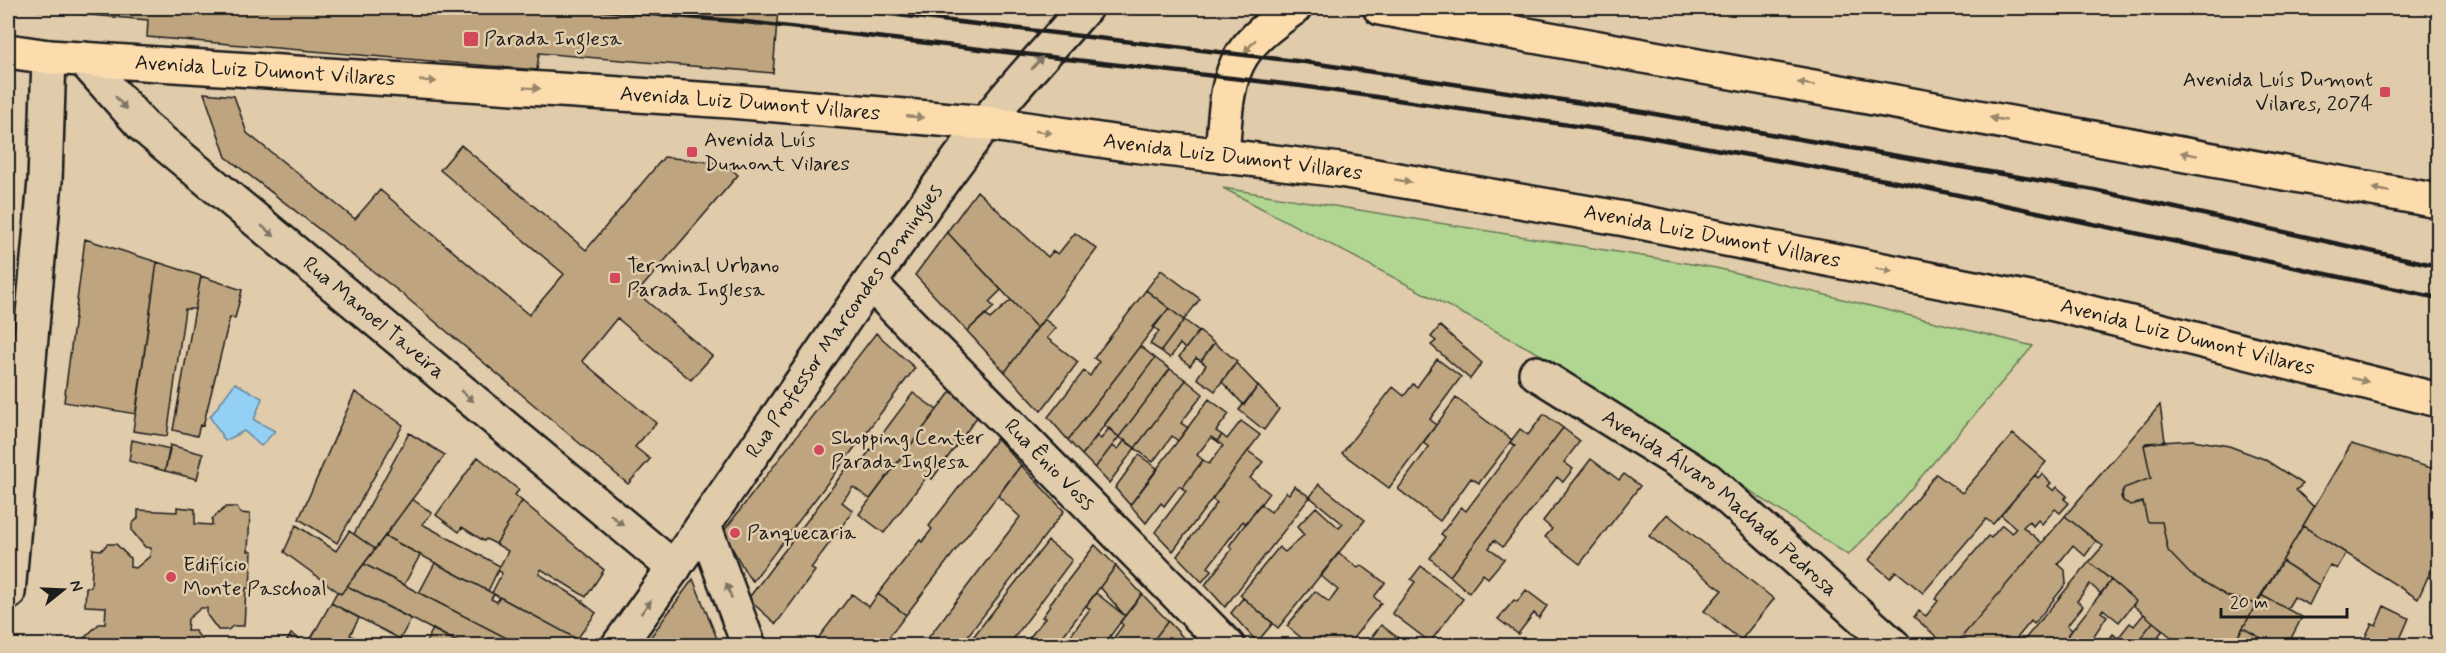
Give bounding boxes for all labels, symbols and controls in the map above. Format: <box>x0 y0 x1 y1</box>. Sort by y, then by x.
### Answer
place label: Parada Inglesa <box>484 25 622 55</box>
marker: Parada Inglesa <box>462 30 480 48</box>
one-way arrow <box>1243 38 1256 54</box>
street label: Avenida Luiz Dumont Villares <box>134 49 396 93</box>
one-way arrow <box>1031 55 1044 71</box>
place label: Avenida Luís Dumont Vilares, 2074 <box>2183 66 2373 118</box>
one-way arrow <box>419 77 438 86</box>
one-way arrow <box>1796 79 1815 88</box>
street label: Avenida Luiz Dumont Villares <box>619 80 881 128</box>
one-way arrow <box>523 84 542 93</box>
marker: Avenida Luís Dumont Vilares, 2074 <box>2378 85 2392 99</box>
one-way arrow <box>115 95 128 111</box>
one-way arrow <box>905 112 924 122</box>
one-way arrow <box>1988 114 2007 123</box>
place label: Avenida Luís Dumont Vilares <box>704 126 850 178</box>
street label: Avenida Luiz Dumont Villares <box>1101 127 1365 188</box>
one-way arrow <box>1034 128 1053 137</box>
marker: Avenida Luís Dumont Vilares <box>685 145 699 159</box>
one-way arrow <box>2180 149 2199 158</box>
one-way arrow <box>1394 177 1413 186</box>
street label: Rua Professor Marcondes Domingues <box>740 179 950 464</box>
one-way arrow <box>2371 185 2390 194</box>
street label: Avenida Luiz Dumont Villares <box>1582 198 1843 275</box>
one-way arrow <box>260 224 275 237</box>
street label: Rua Manoel Taveira <box>297 250 451 385</box>
place label: Terminal Urbano Parada Inglesa <box>627 252 779 306</box>
one-way arrow <box>1875 266 1894 275</box>
marker: Terminal Urbano Parada Inglesa <box>608 271 622 285</box>
street label: Avenida Luiz Dumont Villares <box>2057 292 2317 383</box>
one-way arrow <box>2351 376 2369 385</box>
one-way arrow <box>459 389 475 402</box>
street label: Avenida Álvaro Machado Pedrosa <box>1597 403 1844 603</box>
street label: Rua Ênio Voss <box>998 413 1101 517</box>
place label: Shopping Center Parada Inglesa <box>831 424 984 478</box>
marker: Shopping Center Parada Inglesa <box>812 443 826 457</box>
one-way arrow <box>609 514 625 527</box>
place label: Panquecaria <box>747 519 857 547</box>
marker: Panquecaria <box>728 526 742 540</box>
place label: Edifício Monte Paschoal <box>183 551 327 603</box>
north arrow <box>33 560 93 620</box>
marker: Edifício Monte Paschoal <box>164 570 178 584</box>
text: N <box>64 578 87 594</box>
scale bar <box>2221 581 2347 619</box>
one-way arrow <box>724 582 733 600</box>
text: 20 m <box>2230 591 2268 615</box>
one-way arrow <box>640 599 652 615</box>

